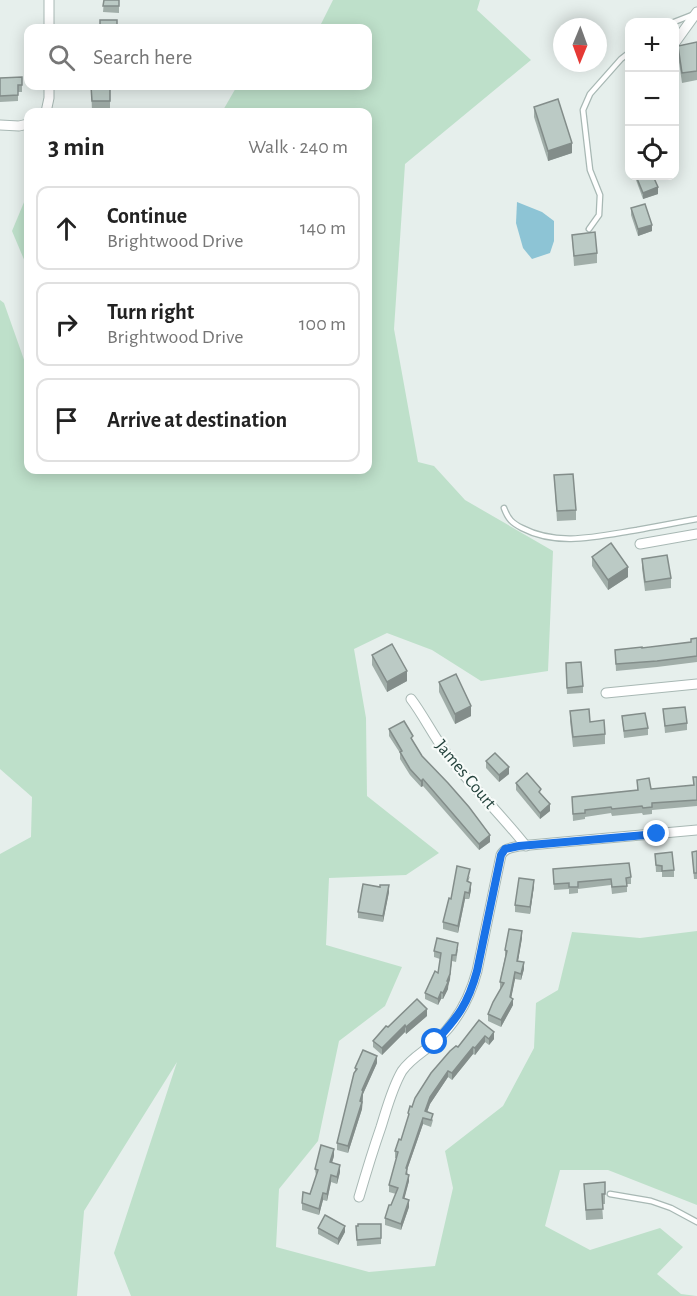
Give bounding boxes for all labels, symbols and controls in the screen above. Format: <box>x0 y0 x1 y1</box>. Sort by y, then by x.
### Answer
north arrow <box>553 18 607 72</box>
map controls <box>625 18 679 180</box>
button: + <box>625 18 679 72</box>
search box <box>24 24 372 90</box>
icon: search <box>45 41 78 74</box>
text: Search here <box>93 46 192 68</box>
button: − <box>625 72 679 126</box>
button: locate <box>625 126 679 180</box>
text: 3 min <box>48 134 105 160</box>
text: Walk · 240 m <box>248 137 348 157</box>
text: Continue <box>107 205 187 227</box>
icon: ahead <box>50 212 83 245</box>
text: 140 m <box>300 218 346 238</box>
text: Brightwood Drive <box>107 231 243 251</box>
text: Turn right <box>107 301 194 323</box>
icon: right <box>50 308 83 341</box>
text: 100 m <box>299 314 346 334</box>
text: Brightwood Drive <box>107 327 243 347</box>
icon: arrive <box>50 404 83 437</box>
text: Arrive at destination <box>107 409 287 431</box>
street label: James Court <box>431 737 499 813</box>
route end <box>643 820 669 846</box>
route start <box>421 1028 447 1054</box>

